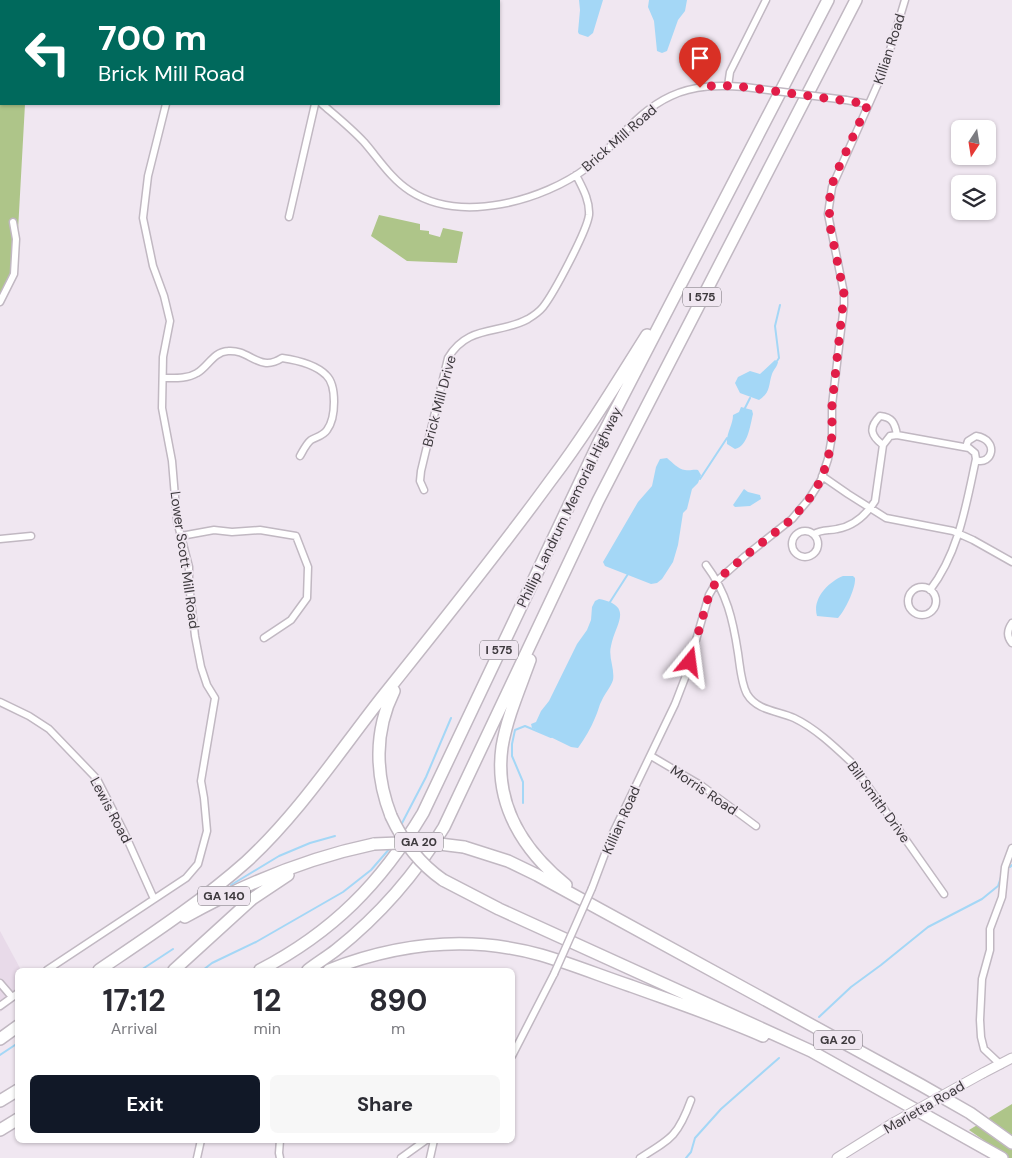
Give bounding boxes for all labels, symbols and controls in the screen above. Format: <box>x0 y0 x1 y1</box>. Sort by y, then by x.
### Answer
street label: Killian Road <box>869 11 909 87</box>
text: 700 m <box>98 15 207 61</box>
icon: left <box>15 20 80 85</box>
pin <box>679 37 721 88</box>
icon: arrive <box>686 44 714 72</box>
text: Brick Mill Road <box>98 59 245 88</box>
street label: Brick Mill Road <box>578 101 660 175</box>
north arrow <box>951 120 996 165</box>
map controls <box>951 120 996 220</box>
button: layers <box>951 175 996 220</box>
road number: I 575 <box>683 288 721 306</box>
street label: Brick Mill Drive <box>418 353 460 449</box>
street label: Phillip Landrum Memorial Highway <box>513 404 626 610</box>
street label: Lower Scott Mill Road <box>166 490 204 630</box>
position arrow <box>663 635 715 687</box>
road number: I 575 <box>480 640 518 660</box>
street label: Bill Smith Drive <box>843 758 915 846</box>
street label: Morris Road <box>667 761 741 819</box>
street label: Lewis Road <box>86 774 136 846</box>
street label: Killian Road <box>598 783 644 857</box>
road number: GA 20 <box>395 832 443 852</box>
road number: GA 140 <box>198 886 250 906</box>
text: 17:12 <box>103 981 165 1020</box>
text: 12 <box>253 981 281 1020</box>
text: 890 <box>369 981 427 1020</box>
text: Arrival <box>111 1018 157 1039</box>
text: min <box>254 1018 281 1039</box>
text: m <box>391 1018 405 1039</box>
road number: GA 20 <box>814 1030 862 1050</box>
button: Exit <box>30 1075 260 1133</box>
button: Share <box>270 1075 500 1133</box>
street label: Marietta Road <box>880 1077 968 1137</box>

